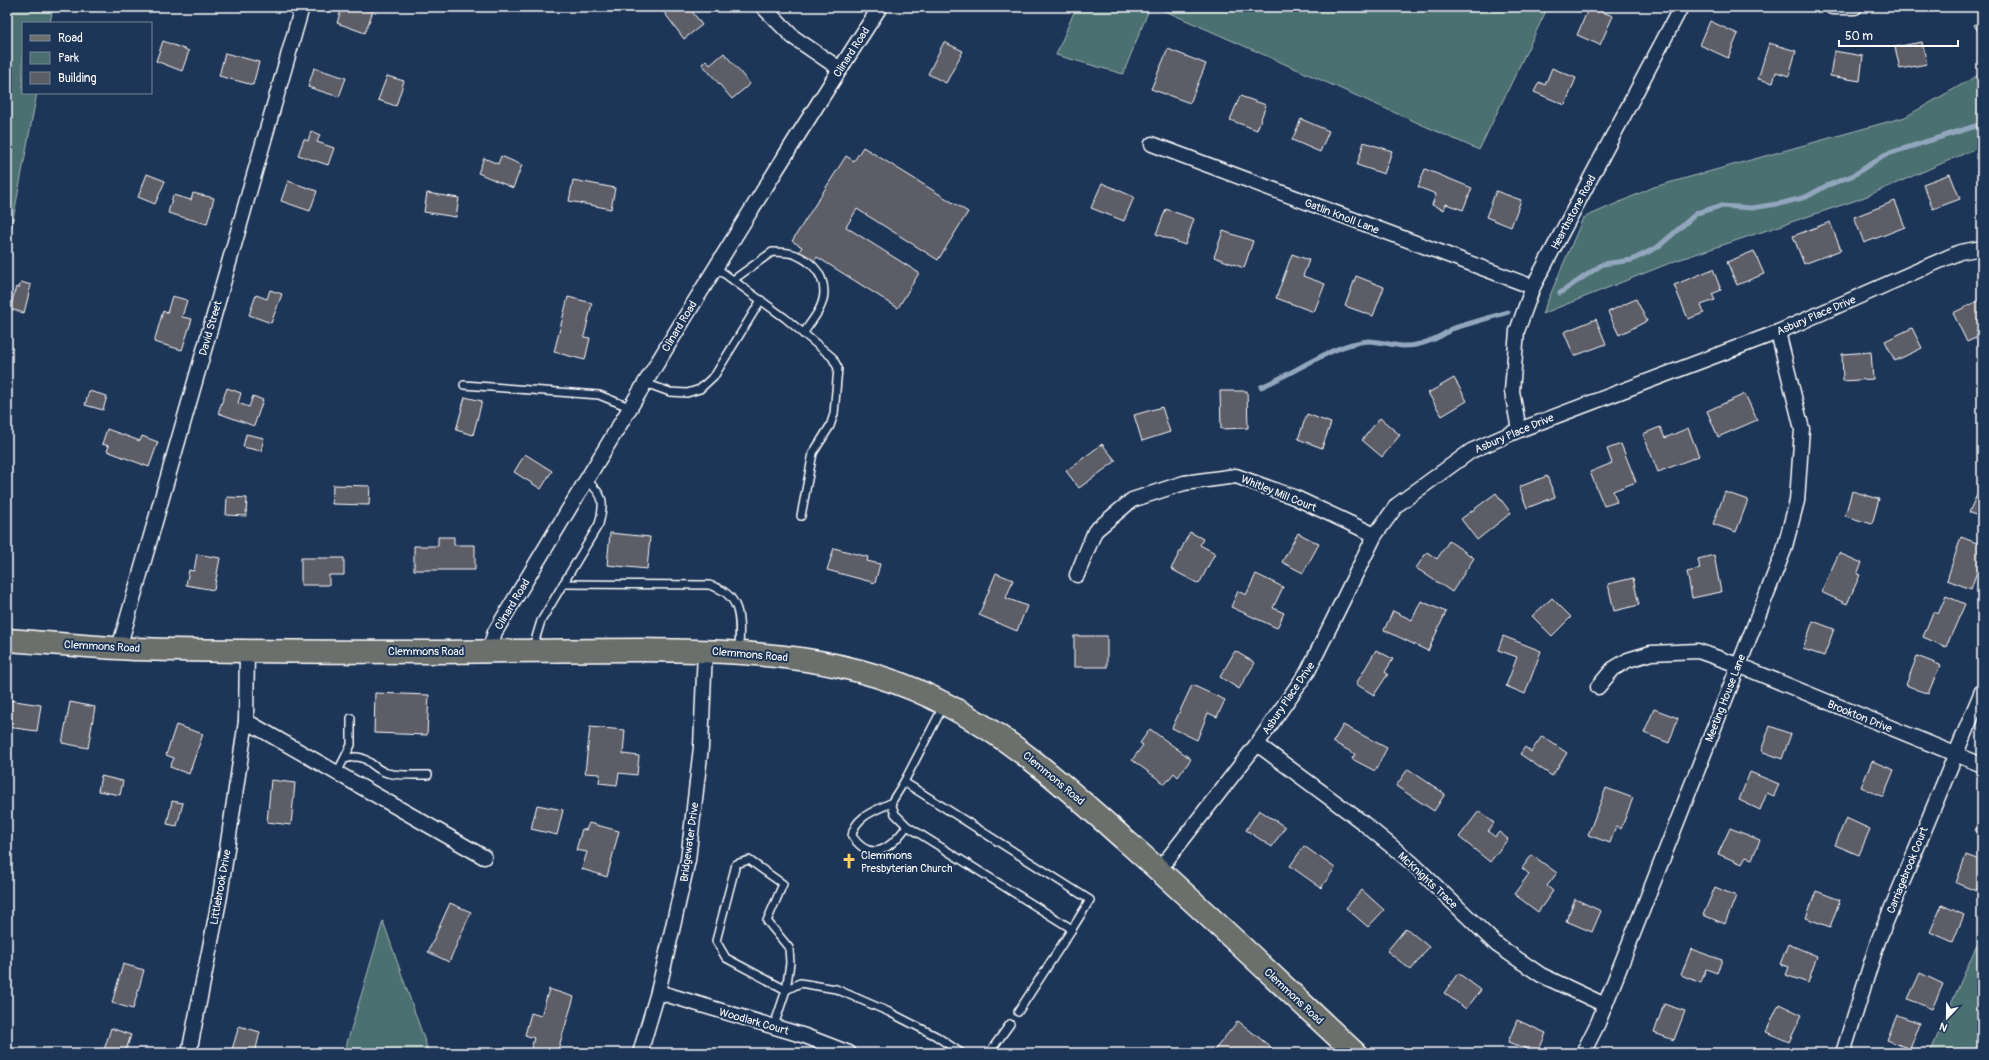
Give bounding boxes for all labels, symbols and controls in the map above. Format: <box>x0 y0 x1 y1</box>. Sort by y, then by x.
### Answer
legend <box>22 22 152 94</box>
scale bar <box>1839 22 1958 48</box>
street label: Clinard Road <box>830 25 872 80</box>
text: 50 m <box>1845 29 1873 44</box>
text: Road <box>58 31 83 46</box>
text: Park <box>58 51 79 66</box>
text: Building <box>58 71 97 86</box>
street label: Hearthstone Road <box>1548 173 1599 252</box>
street label: Gatlin Knoll Lane <box>1303 196 1381 237</box>
street label: Asbury Place Drive <box>1775 293 1858 338</box>
street label: David Street <box>196 299 225 357</box>
street label: Clinard Road <box>659 299 700 354</box>
street label: Asbury Place Drive <box>1473 411 1556 456</box>
street label: Whitley Mill Court <box>1239 472 1319 515</box>
street label: Clinard Road <box>492 577 533 632</box>
street label: Clemmons Road <box>64 638 140 655</box>
street label: Clemmons Road <box>388 645 464 658</box>
street label: Clemmons Road <box>711 645 788 664</box>
street label: Meeting House Lane <box>1703 652 1748 744</box>
street label: Asbury Place Drive <box>1259 659 1318 737</box>
street label: Brookton Drive <box>1826 698 1895 736</box>
street label: Clemmons Road <box>1020 749 1087 808</box>
street label: Bridgewater Drive <box>677 801 702 883</box>
street label: Carriagebrook Court <box>1884 824 1931 915</box>
street label: Littlebrook Drive <box>207 848 234 926</box>
place label: Clemmons Presbyterian Church <box>861 849 952 875</box>
street label: McKnights Trace <box>1395 849 1461 912</box>
church icon: Clemmons Presbyterian Church <box>840 852 858 870</box>
street label: Clemmons Road <box>1261 966 1326 1027</box>
north arrow <box>1927 998 1967 1038</box>
street label: Woodlark Court <box>718 1005 791 1038</box>
text: N <box>1937 1019 1949 1034</box>

